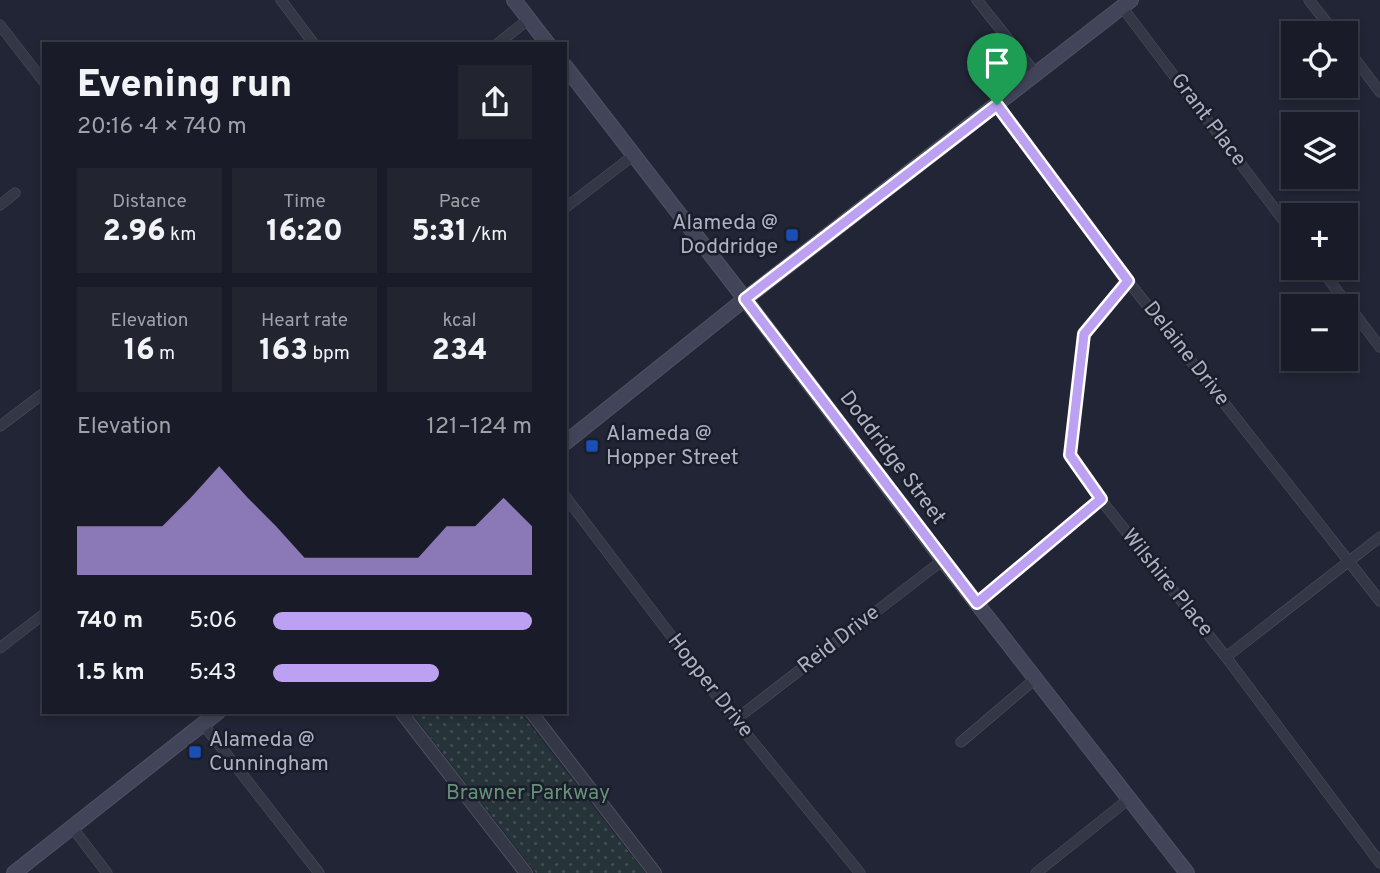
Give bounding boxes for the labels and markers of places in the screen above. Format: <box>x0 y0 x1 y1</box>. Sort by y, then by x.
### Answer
pin <box>967 33 1027 105</box>
place label: Alameda @ Doddridge <box>672 210 778 261</box>
marker: Alameda @ Doddridge <box>784 227 800 243</box>
place label: Alameda @ Hopper Street <box>606 421 739 472</box>
marker: Alameda @ Hopper Street <box>584 438 600 454</box>
place label: Alameda @ Cunningham <box>209 727 329 778</box>
marker: Alameda @ Cunningham <box>187 744 203 760</box>

